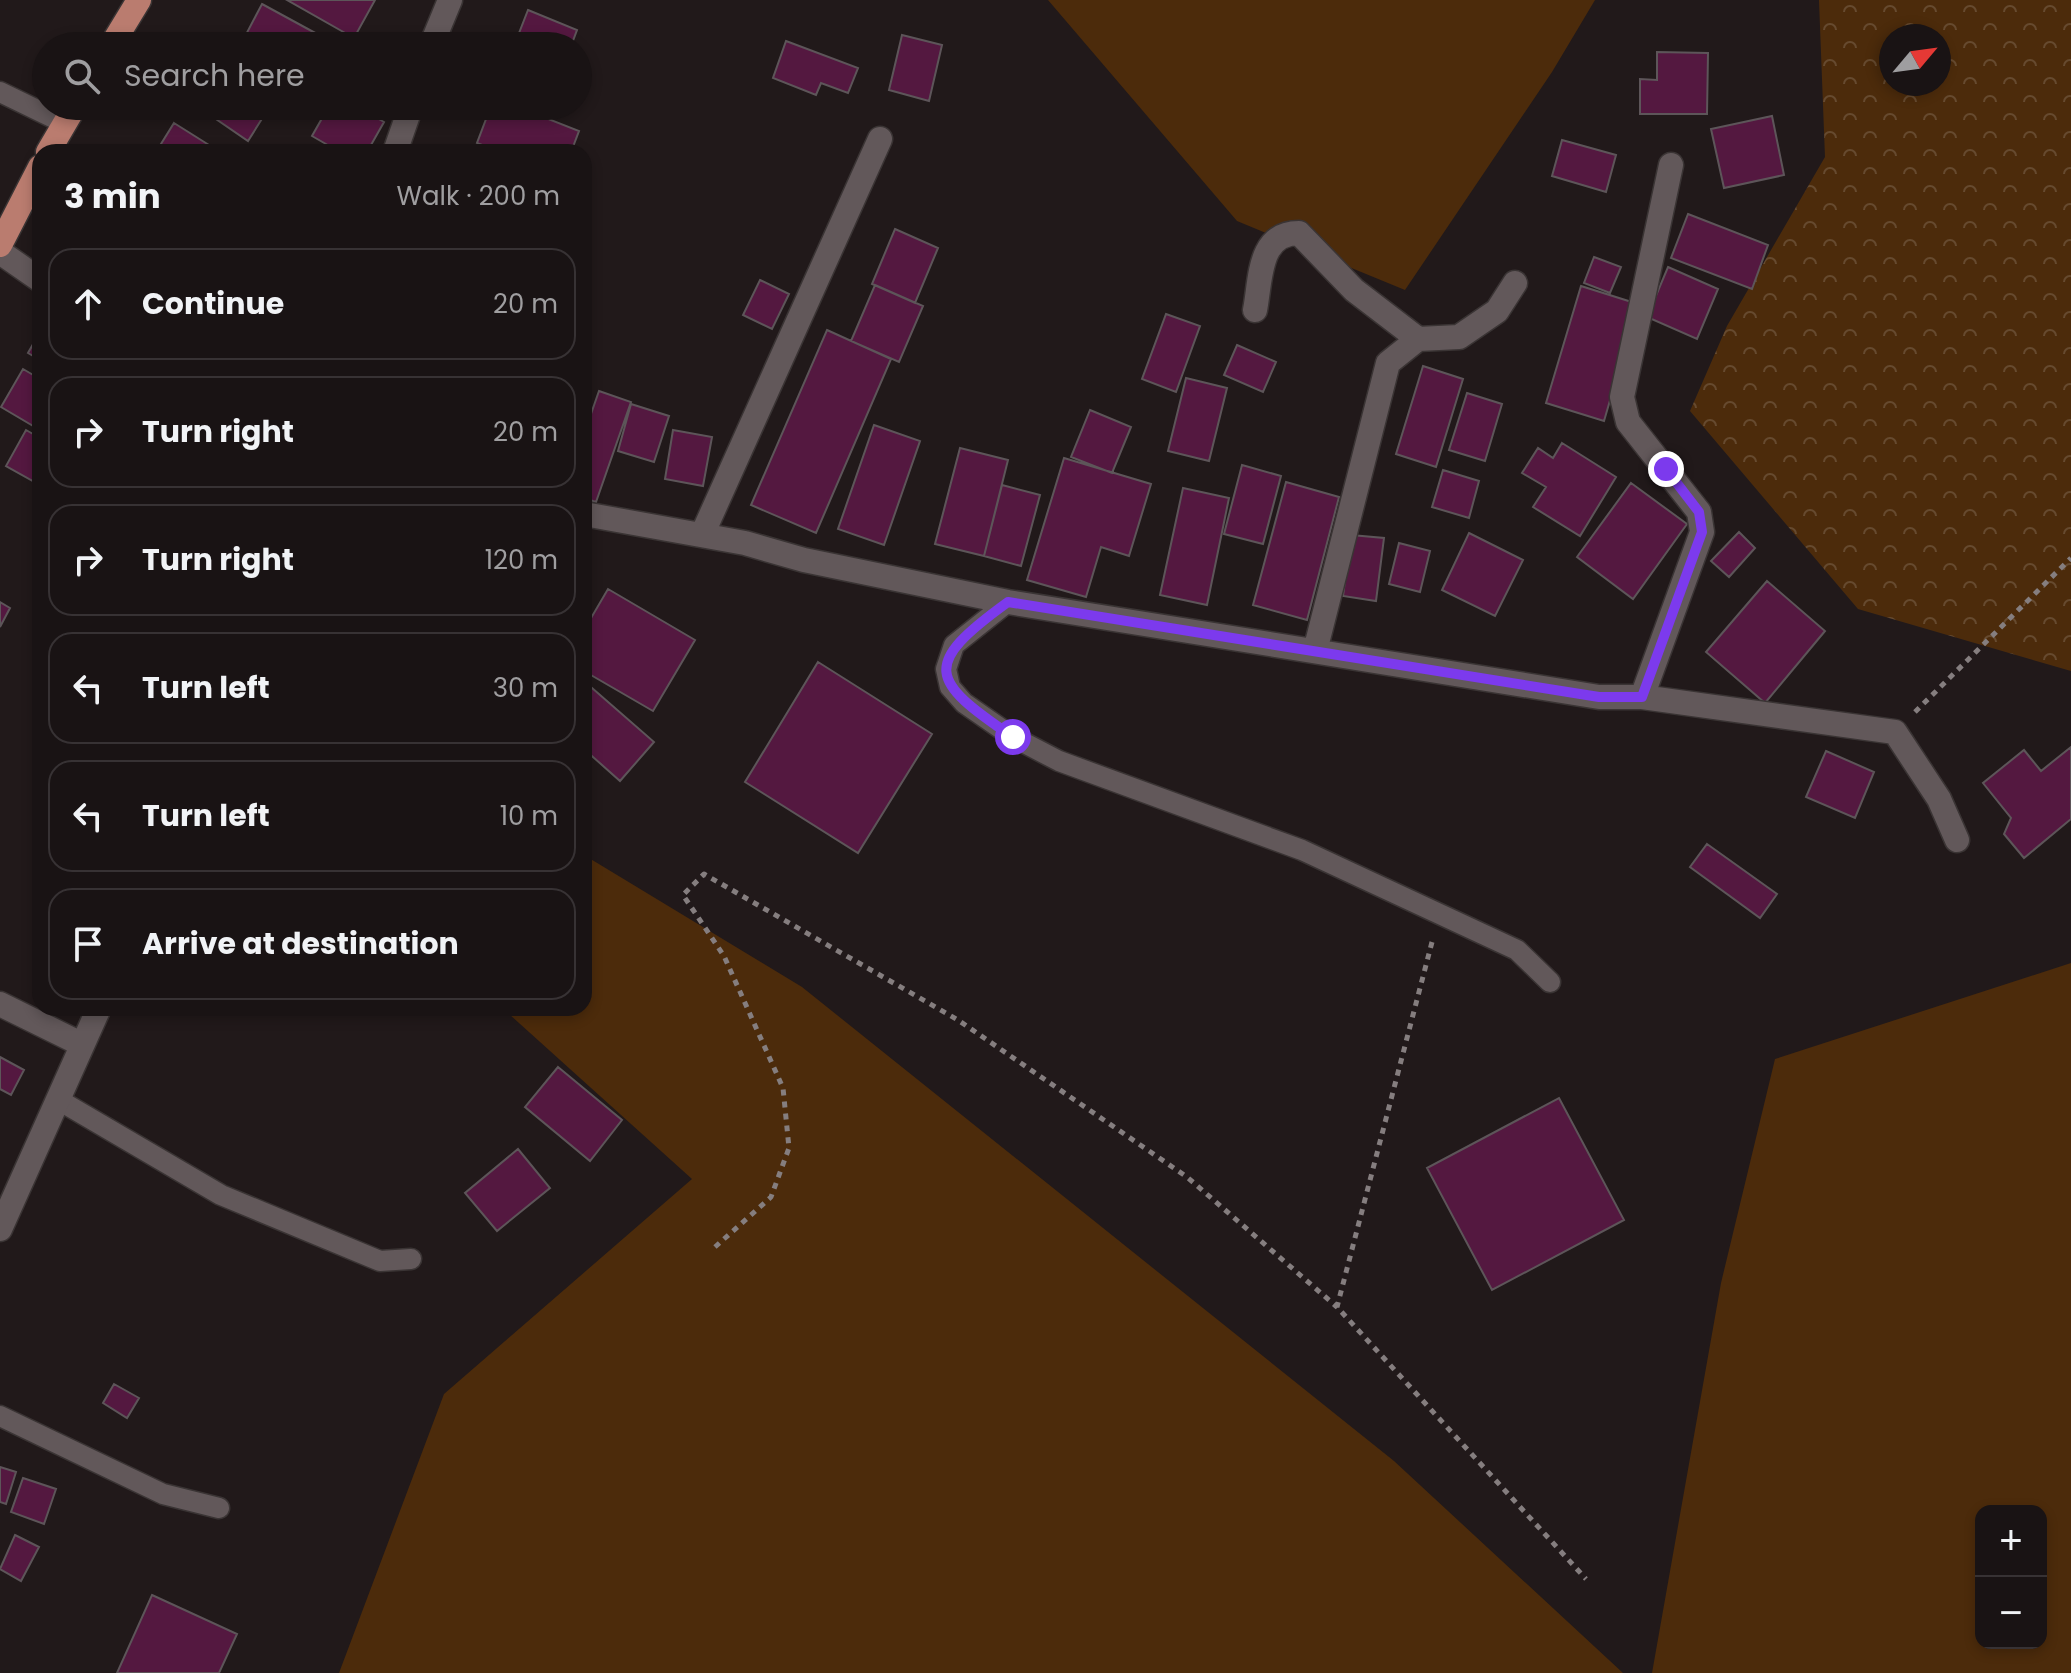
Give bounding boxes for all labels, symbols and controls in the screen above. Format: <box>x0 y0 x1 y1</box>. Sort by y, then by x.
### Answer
north arrow <box>1879 24 1951 96</box>
search box <box>32 32 592 120</box>
icon: search <box>60 54 104 98</box>
text: Search here <box>124 54 305 97</box>
text: 3 min <box>64 172 161 220</box>
text: Walk · 200 m <box>397 178 560 214</box>
icon: ahead <box>66 282 110 326</box>
text: Continue <box>142 282 284 325</box>
text: 20 m <box>493 286 558 322</box>
icon: right <box>66 410 110 454</box>
text: Turn right <box>142 410 294 453</box>
text: 20 m <box>493 414 558 450</box>
route end <box>1648 451 1684 487</box>
icon: right <box>66 538 110 582</box>
text: Turn right <box>142 538 294 581</box>
text: 120 m <box>485 542 558 578</box>
icon: left <box>66 666 110 710</box>
text: Turn left <box>142 666 270 709</box>
text: 30 m <box>493 670 558 706</box>
route start <box>995 719 1031 755</box>
icon: left <box>66 794 110 838</box>
text: Turn left <box>142 794 270 837</box>
text: 10 m <box>500 798 558 834</box>
icon: arrive <box>66 922 110 966</box>
text: Arrive at destination <box>142 922 459 965</box>
map controls <box>1975 1505 2047 1649</box>
button: + <box>1975 1505 2047 1577</box>
button: − <box>1975 1577 2047 1649</box>

